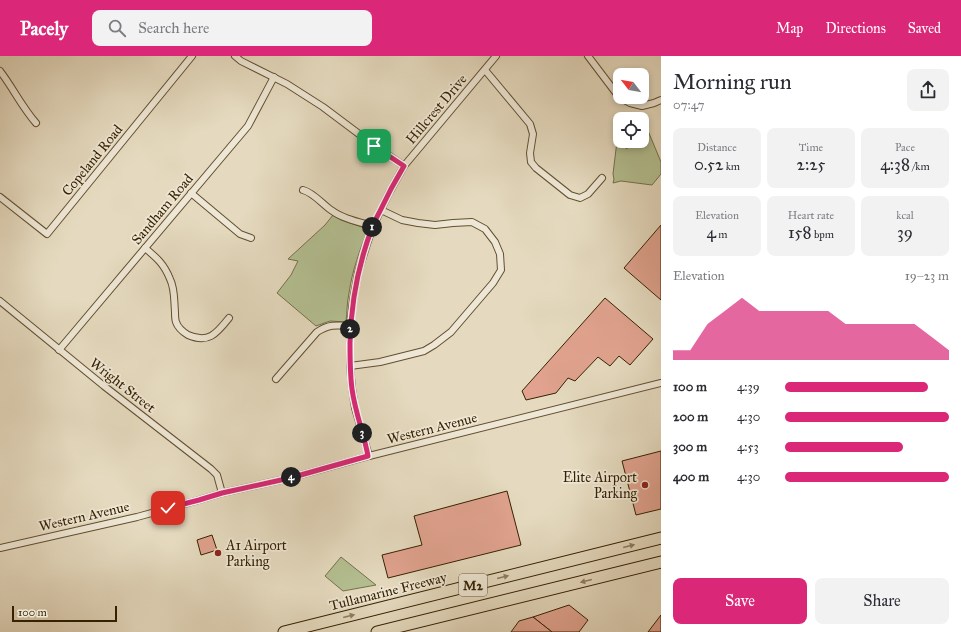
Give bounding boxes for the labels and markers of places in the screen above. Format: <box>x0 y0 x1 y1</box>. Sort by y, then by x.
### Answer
pin <box>357 129 391 163</box>
pin: 1 <box>362 217 382 237</box>
pin: 2 <box>340 319 360 339</box>
pin: 3 <box>352 423 372 443</box>
pin: 4 <box>281 467 301 487</box>
place label: Elite Airport Parking <box>563 469 637 502</box>
marker: Elite Airport Parking <box>640 480 650 490</box>
pin <box>151 491 185 525</box>
place label: A1 Airport Parking <box>225 537 287 570</box>
marker: A1 Airport Parking <box>213 548 223 558</box>

